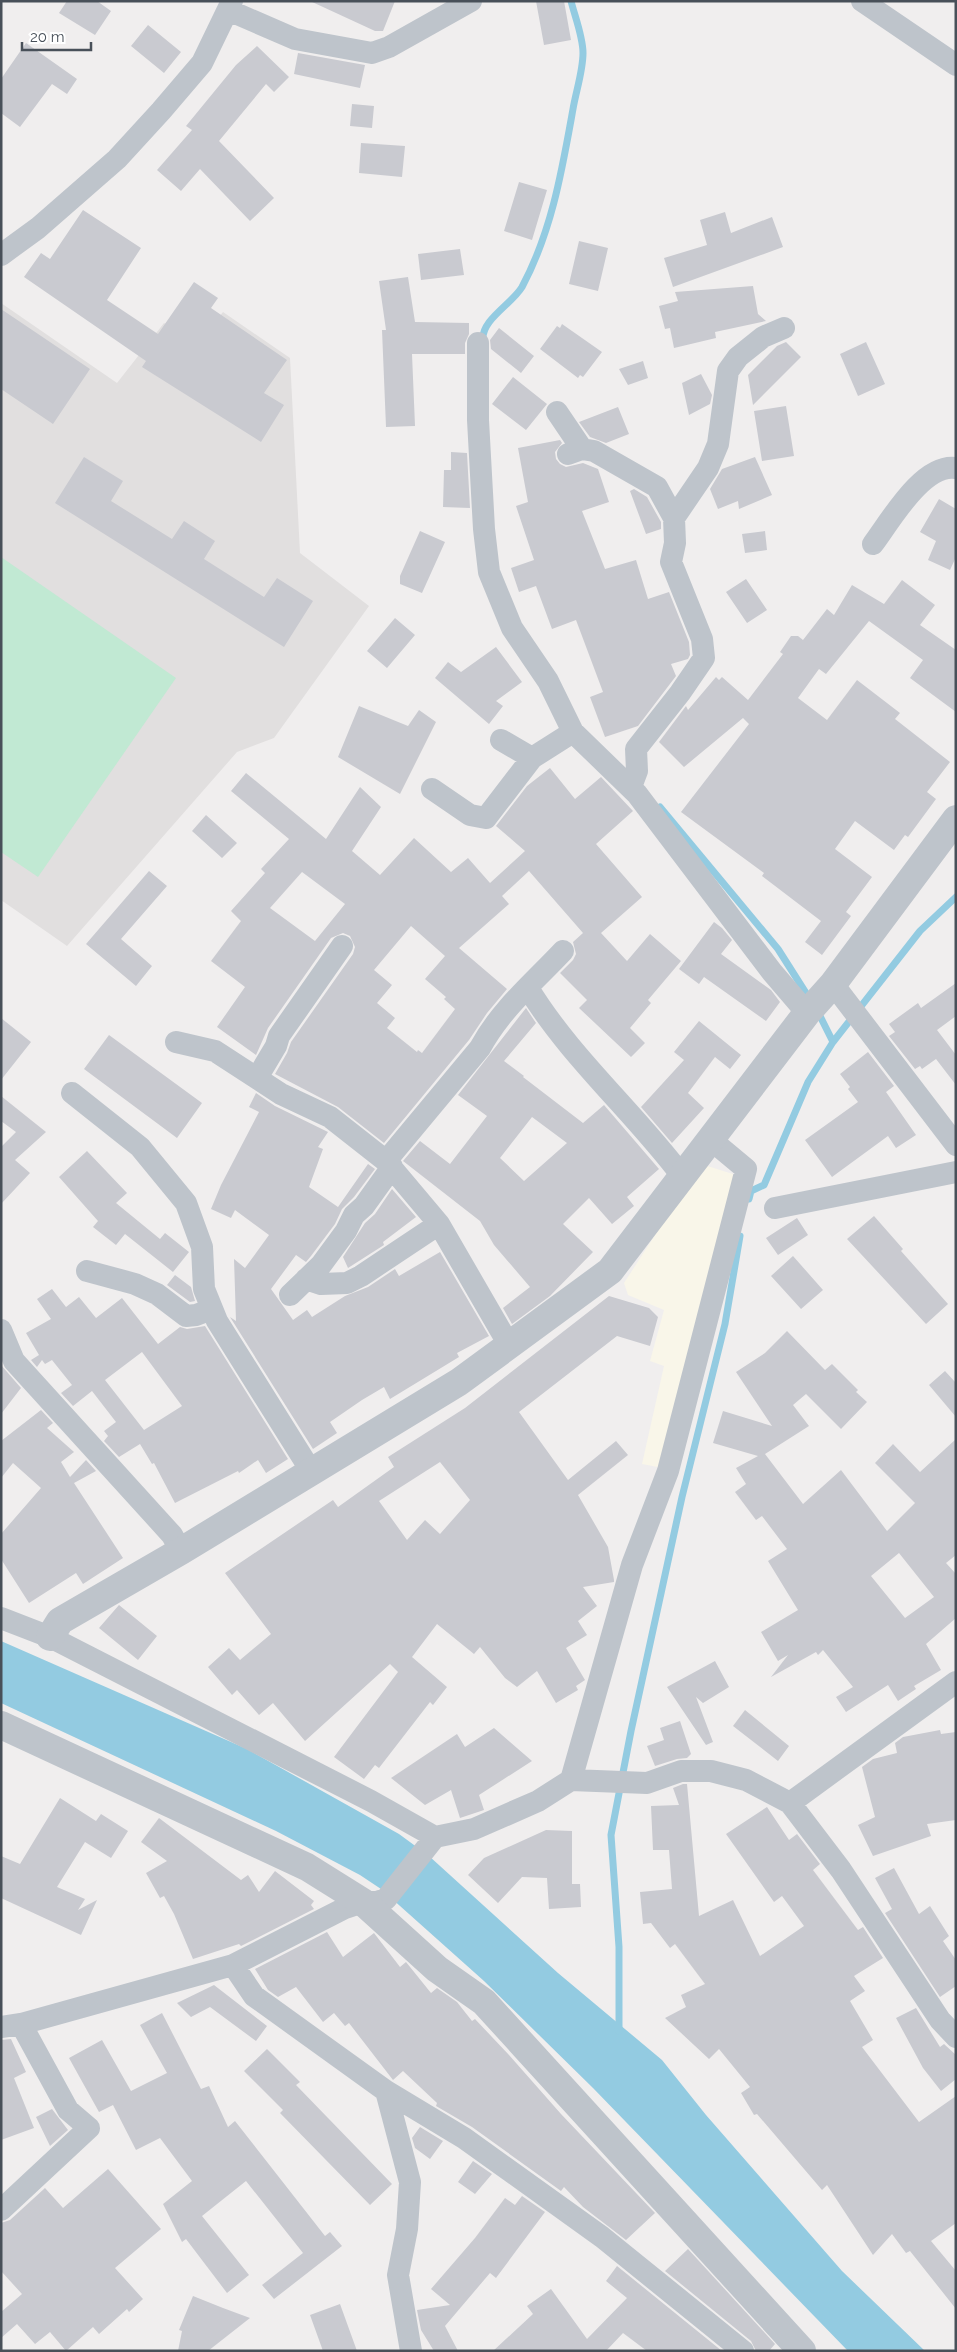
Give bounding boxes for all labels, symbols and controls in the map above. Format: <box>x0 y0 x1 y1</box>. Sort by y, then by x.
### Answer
scale bar <box>22 20 91 52</box>
text: 20 m <box>30 28 65 46</box>

